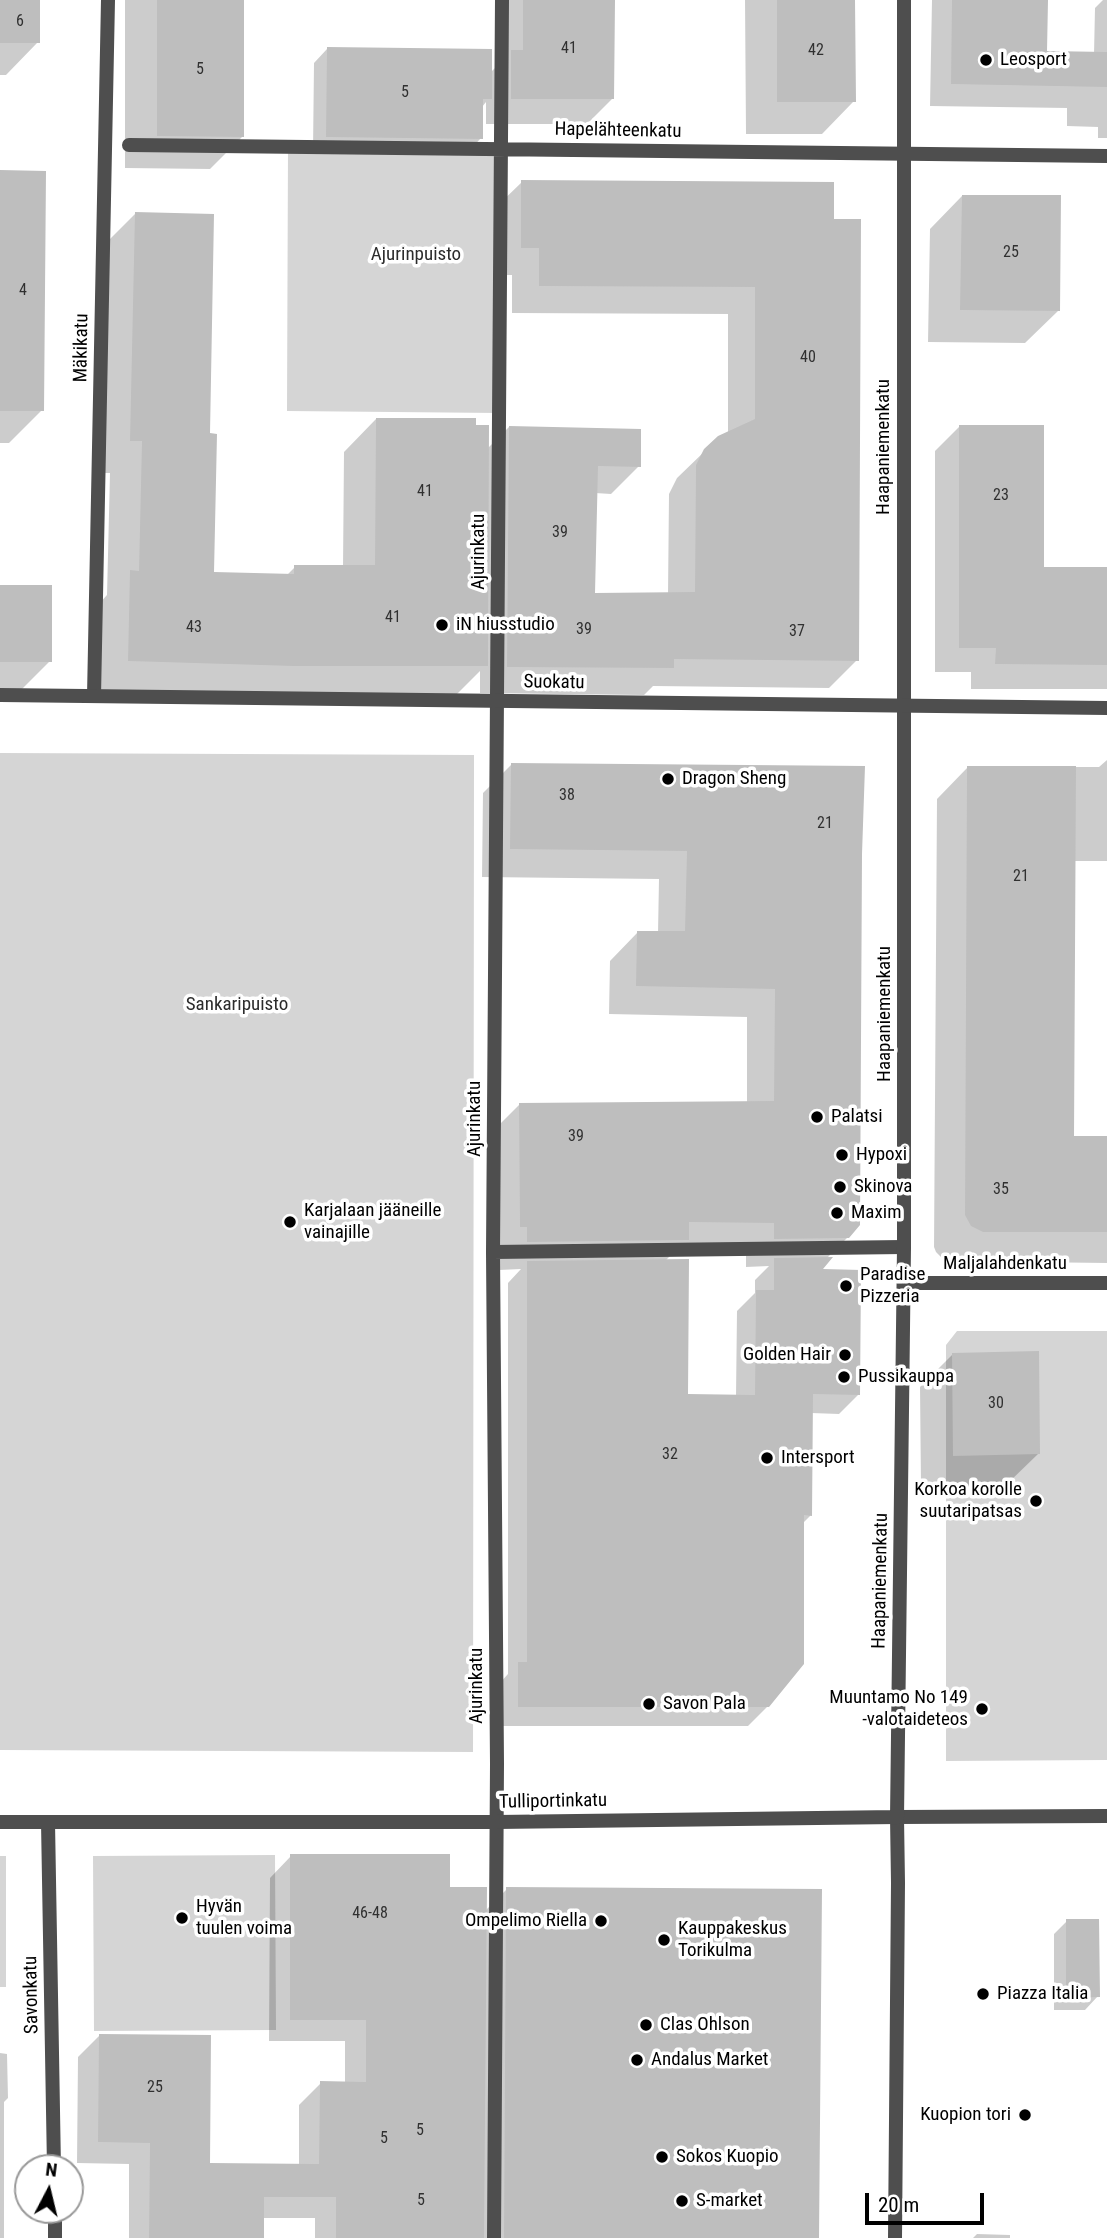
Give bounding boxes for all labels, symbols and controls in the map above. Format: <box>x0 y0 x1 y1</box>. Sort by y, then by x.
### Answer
house number: 6 <box>16 12 24 32</box>
house number: 41 <box>561 39 577 59</box>
house number: 42 <box>808 41 824 61</box>
place label: Leosport <box>1000 49 1067 71</box>
marker: Leosport <box>978 52 994 68</box>
house number: 5 <box>196 60 204 80</box>
house number: 5 <box>401 83 409 103</box>
street label: Hapelähteenkatu <box>554 118 682 144</box>
house number: 25 <box>1003 243 1019 263</box>
park label: Ajurinpuisto <box>371 244 461 266</box>
house number: 4 <box>19 281 27 301</box>
street label: Mäkikatu <box>70 313 94 383</box>
house number: 40 <box>800 348 816 368</box>
street label: Haapaniemenkatu <box>873 379 895 515</box>
house number: 41 <box>417 482 433 502</box>
house number: 23 <box>993 486 1009 506</box>
street label: Ajurinkatu <box>468 514 490 590</box>
house number: 39 <box>552 523 568 543</box>
house number: 41 <box>385 608 401 628</box>
place label: iN hiusstudio <box>456 614 555 636</box>
marker: iN hiusstudio <box>434 617 450 633</box>
house number: 43 <box>186 618 202 638</box>
house number: 39 <box>576 620 592 640</box>
house number: 37 <box>789 622 805 642</box>
street label: Suokatu <box>523 671 585 695</box>
place label: Dragon Sheng <box>682 768 786 790</box>
marker: Dragon Sheng <box>660 771 676 787</box>
house number: 38 <box>559 786 575 806</box>
house number: 21 <box>817 814 833 834</box>
house number: 21 <box>1013 867 1029 887</box>
street label: Haapaniemenkatu <box>874 946 896 1082</box>
park label: Sankaripuisto <box>186 994 288 1016</box>
street label: Ajurinkatu <box>464 1081 486 1157</box>
place label: Palatsi <box>831 1106 883 1128</box>
marker: Palatsi <box>809 1109 825 1125</box>
house number: 39 <box>568 1127 584 1147</box>
place label: Hypoxi <box>856 1144 907 1166</box>
marker: Hypoxi <box>834 1147 850 1163</box>
place label: Skinova <box>854 1176 912 1198</box>
marker: Skinova <box>832 1179 848 1195</box>
house number: 35 <box>993 1180 1009 1200</box>
place label: Karjalaan jääneille vainajille <box>304 1200 441 1244</box>
place label: Maxim <box>851 1202 901 1224</box>
marker: Maxim <box>829 1205 845 1221</box>
marker: Karjalaan jääneille vainajille <box>282 1214 298 1230</box>
street label: Maljalahdenkatu <box>943 1253 1067 1275</box>
place label: Paradise Pizzeria <box>860 1264 925 1308</box>
marker: Paradise Pizzeria <box>838 1278 854 1294</box>
place label: Golden Hair <box>743 1344 831 1366</box>
marker: Golden Hair <box>837 1347 853 1363</box>
place label: Pussikauppa <box>858 1366 954 1388</box>
marker: Pussikauppa <box>836 1369 852 1385</box>
house number: 30 <box>988 1394 1004 1414</box>
house number: 32 <box>662 1445 678 1465</box>
place label: Intersport <box>781 1447 855 1469</box>
marker: Intersport <box>759 1450 775 1466</box>
place label: Korkoa korolle suutaripatsas <box>914 1479 1022 1523</box>
marker: Korkoa korolle suutaripatsas <box>1028 1493 1044 1509</box>
street label: Haapaniemenkatu <box>868 1513 894 1649</box>
street label: Ajurinkatu <box>466 1648 488 1724</box>
place label: Muuntamo No 149 -valotaideteos <box>829 1687 968 1731</box>
place label: Savon Pala <box>663 1693 746 1715</box>
marker: Savon Pala <box>641 1696 657 1712</box>
marker: Muuntamo No 149 -valotaideteos <box>974 1701 990 1717</box>
street label: Tulliportinkatu <box>499 1790 607 1814</box>
place label: Hyvän tuulen voima <box>196 1896 292 1940</box>
house number: 46-48 <box>352 1904 388 1924</box>
marker: Hyvän tuulen voima <box>174 1910 190 1926</box>
place label: Ompelimo Riella <box>465 1910 587 1932</box>
marker: Ompelimo Riella <box>593 1913 609 1929</box>
place label: Kauppakeskus Torikulma <box>678 1918 787 1962</box>
marker: Kauppakeskus Torikulma <box>656 1932 672 1948</box>
street label: Savonkatu <box>20 1956 44 2034</box>
place label: Piazza Italia <box>997 1983 1088 2005</box>
marker: Piazza Italia <box>975 1986 991 2002</box>
place label: Clas Ohlson <box>660 2014 750 2036</box>
marker: Clas Ohlson <box>638 2017 654 2033</box>
place label: Andalus Market <box>651 2049 768 2071</box>
marker: Andalus Market <box>629 2052 645 2068</box>
house number: 25 <box>147 2078 163 2098</box>
place label: Kuopion tori <box>920 2104 1011 2126</box>
marker: Kuopion tori <box>1017 2107 1033 2123</box>
house number: 5 <box>416 2121 424 2141</box>
house number: 5 <box>380 2129 388 2149</box>
place label: Sokos Kuopio <box>676 2146 779 2168</box>
marker: Sokos Kuopio <box>654 2149 670 2165</box>
north arrow <box>14 2154 84 2224</box>
text: N <box>44 2158 59 2182</box>
scale bar <box>869 2178 988 2222</box>
place label: S-market <box>696 2190 763 2212</box>
house number: 5 <box>417 2191 425 2211</box>
marker: S-market <box>674 2193 690 2209</box>
text: 20 m <box>878 2193 919 2217</box>

